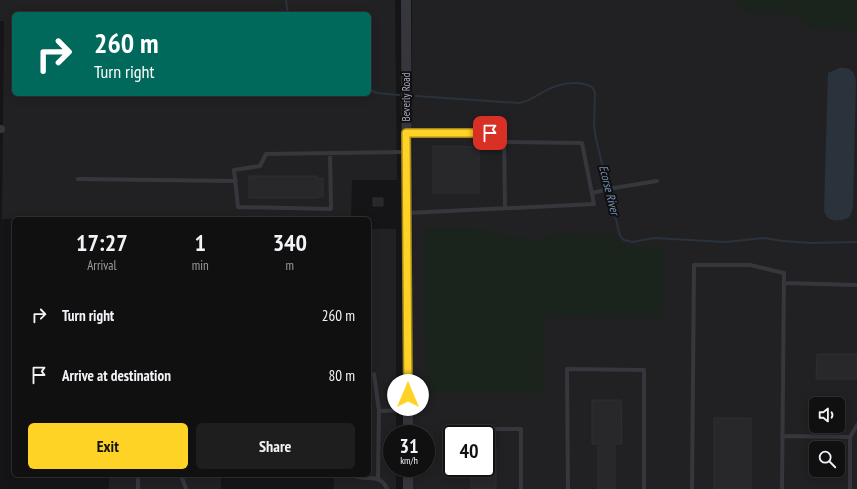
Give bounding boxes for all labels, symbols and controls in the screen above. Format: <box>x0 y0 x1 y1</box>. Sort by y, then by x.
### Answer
text: 260 m <box>94 24 158 61</box>
icon: right <box>28 28 80 80</box>
text: Turn right <box>94 60 154 83</box>
street label: Beverly Road <box>399 72 413 121</box>
pin <box>473 116 507 150</box>
icon: arrive <box>479 122 501 144</box>
water label: Ecorse River <box>596 164 623 218</box>
text: 17:27 <box>76 227 128 258</box>
text: 1 <box>194 227 206 258</box>
text: 340 <box>273 227 307 258</box>
text: Arrival <box>87 257 117 274</box>
text: min <box>192 257 209 274</box>
text: m <box>286 257 294 274</box>
icon: right <box>28 304 50 326</box>
text: Turn right <box>62 306 114 325</box>
text: 260 m <box>322 306 355 325</box>
icon: arrive <box>28 364 50 386</box>
text: Arrive at destination <box>62 366 171 385</box>
text: 80 m <box>329 366 355 385</box>
position arrow <box>387 374 429 416</box>
map controls <box>809 397 845 477</box>
button: sound <box>809 397 845 433</box>
button: Exit <box>28 423 188 469</box>
button: Share <box>196 423 355 469</box>
speed limit sign: 40 <box>443 425 495 477</box>
text: 31 <box>399 433 419 459</box>
button: search <box>809 441 845 477</box>
text: km/h <box>400 454 418 467</box>

